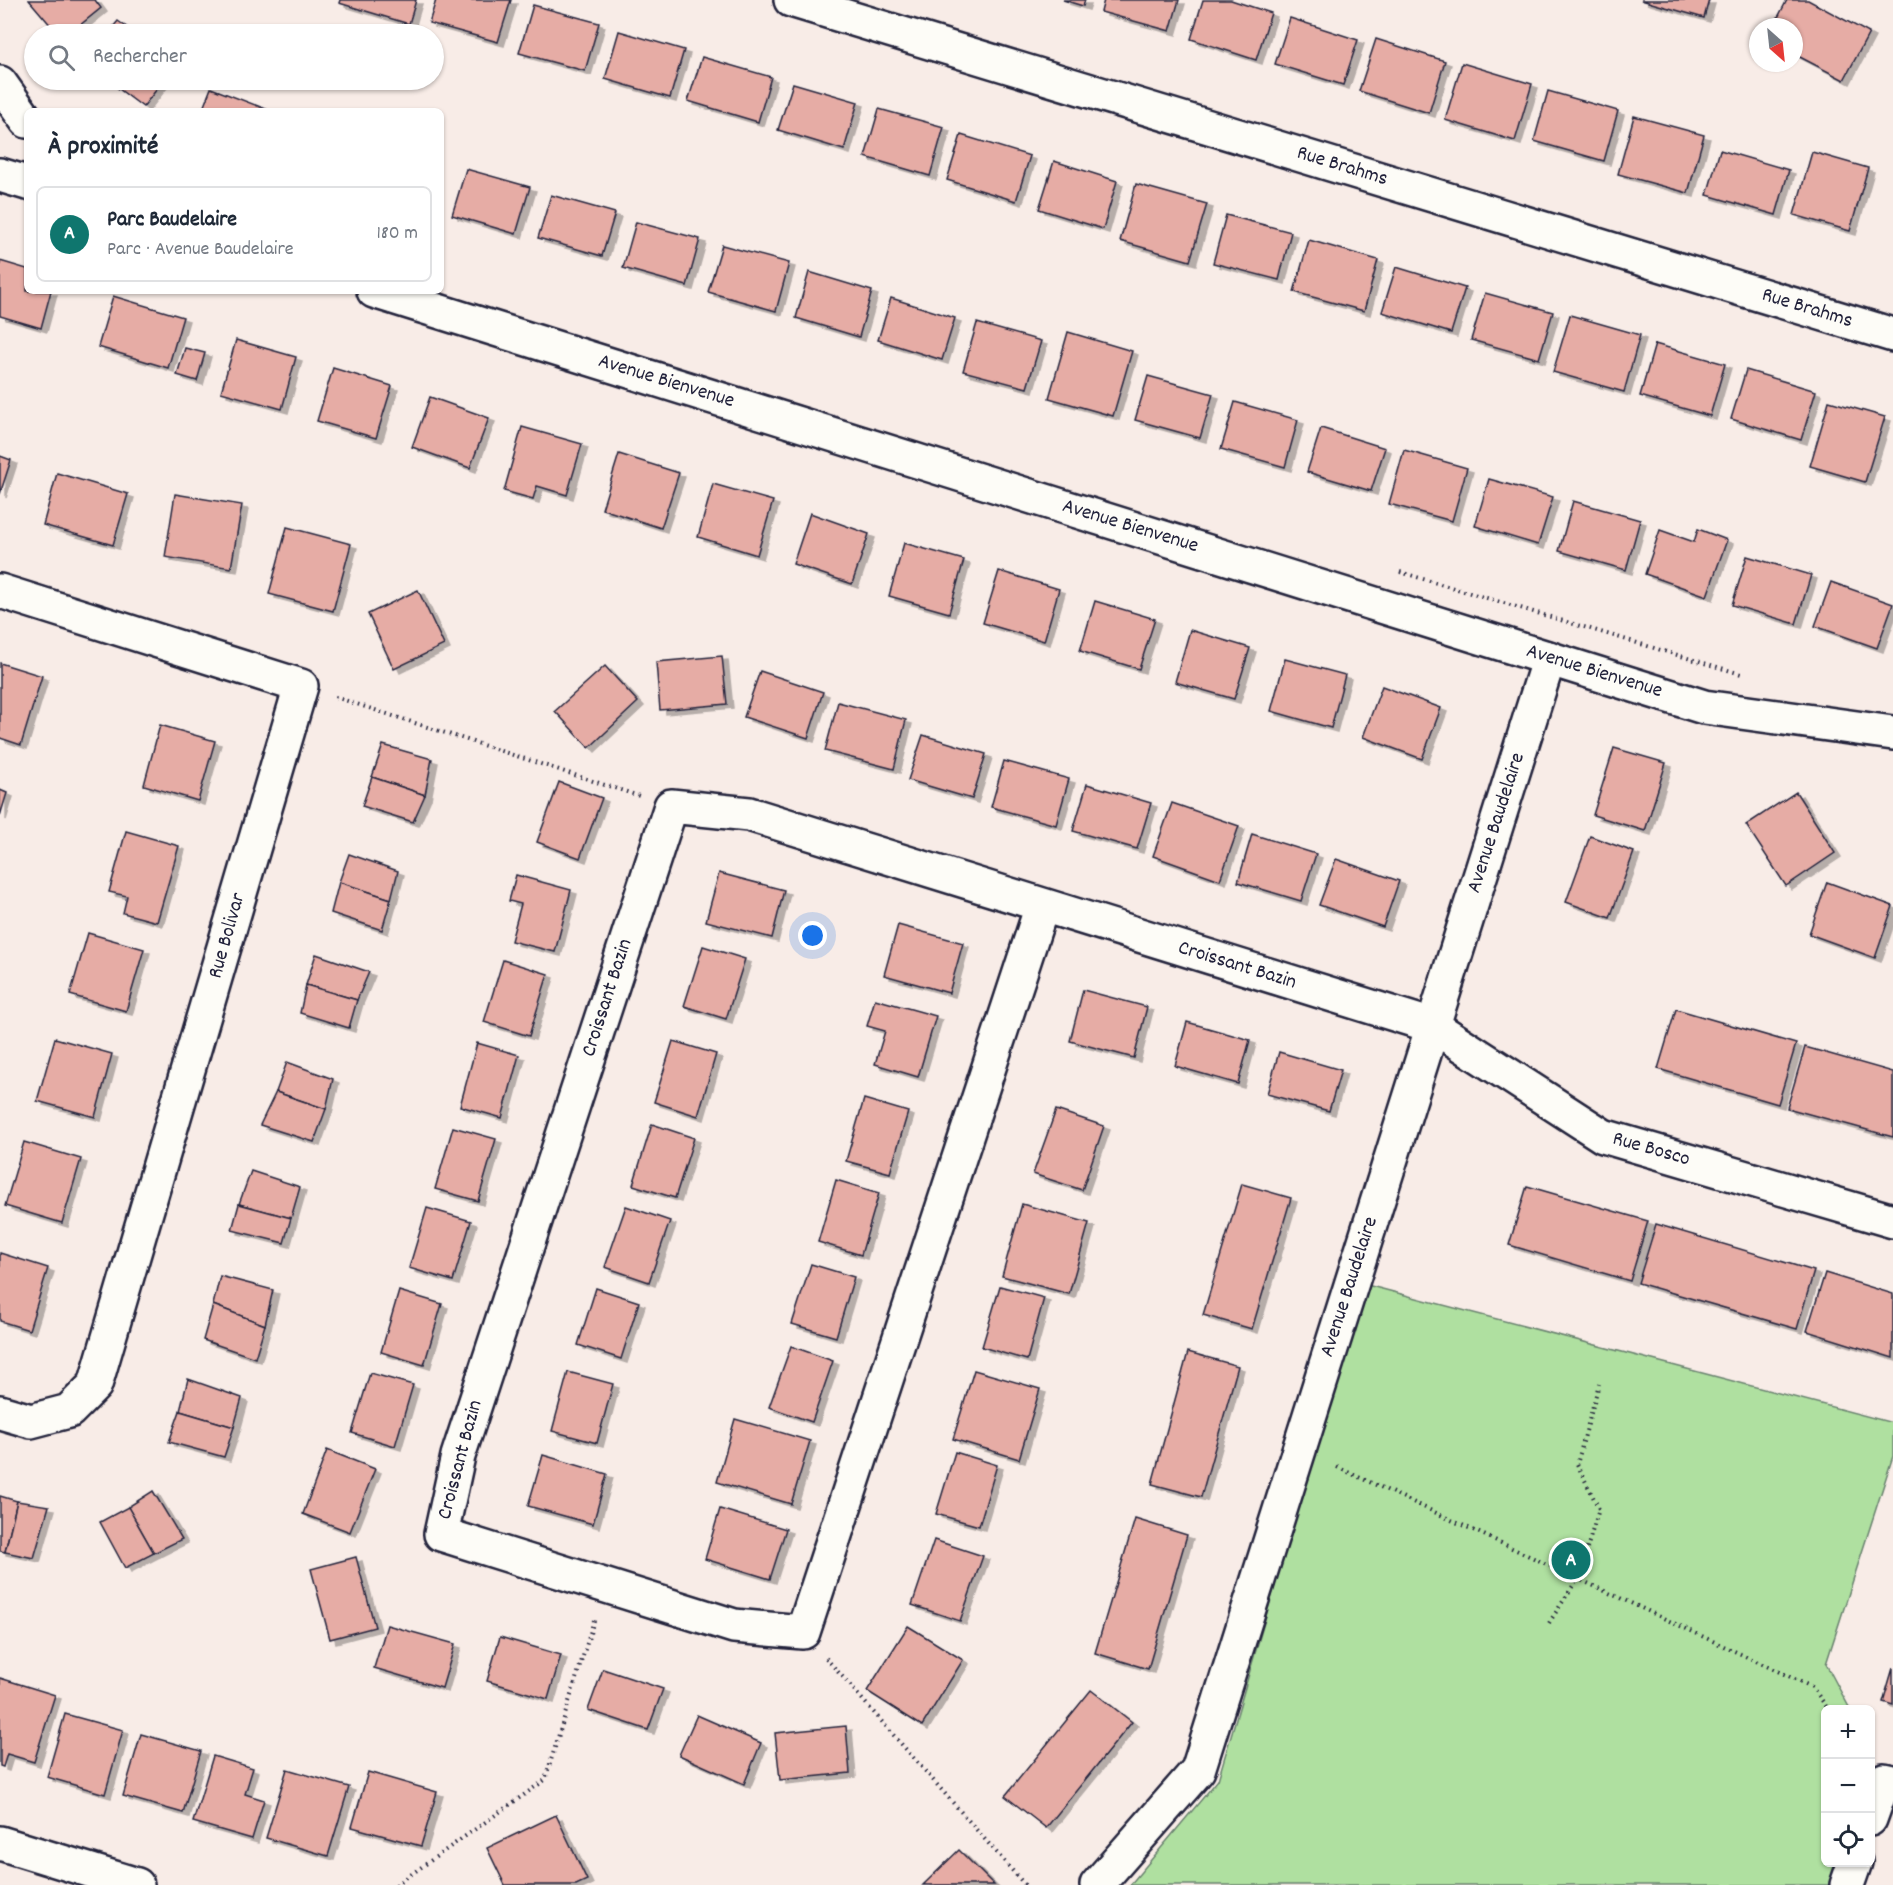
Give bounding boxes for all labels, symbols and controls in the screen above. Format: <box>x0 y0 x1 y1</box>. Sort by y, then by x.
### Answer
north arrow <box>1749 18 1803 72</box>
search box <box>24 24 444 90</box>
icon: search <box>45 41 78 74</box>
text: Rechercher <box>93 42 187 73</box>
text: À proximité <box>48 129 158 166</box>
street label: Rue Brahms <box>1293 139 1391 195</box>
text: Parc Baudelaire <box>107 205 237 236</box>
text: A <box>64 220 75 248</box>
text: 180 m <box>376 220 418 248</box>
text: Parc · Avenue Baudelaire <box>107 236 294 264</box>
street label: Rue Brahms <box>1758 281 1856 337</box>
street label: Avenue Bienvenue <box>594 347 738 417</box>
street label: Avenue Bienvenue <box>1058 492 1202 562</box>
street label: Avenue Bienvenue <box>1522 637 1666 707</box>
street label: Avenue Baudelaire <box>1460 749 1534 897</box>
street label: Rue Bolivar <box>201 889 255 982</box>
your location <box>798 921 827 950</box>
street label: Croissant Bazin <box>1174 934 1300 998</box>
street label: Croissant Bazin <box>575 935 641 1061</box>
street label: Rue Bosco <box>1609 1125 1693 1175</box>
street label: Avenue Baudelaire <box>1313 1213 1387 1361</box>
street label: Croissant Bazin <box>431 1397 491 1523</box>
pin: A <box>1552 1538 1590 1582</box>
map controls <box>1821 1705 1875 1867</box>
button: + <box>1821 1705 1875 1759</box>
button: − <box>1821 1759 1875 1813</box>
button: locate <box>1821 1813 1875 1867</box>

